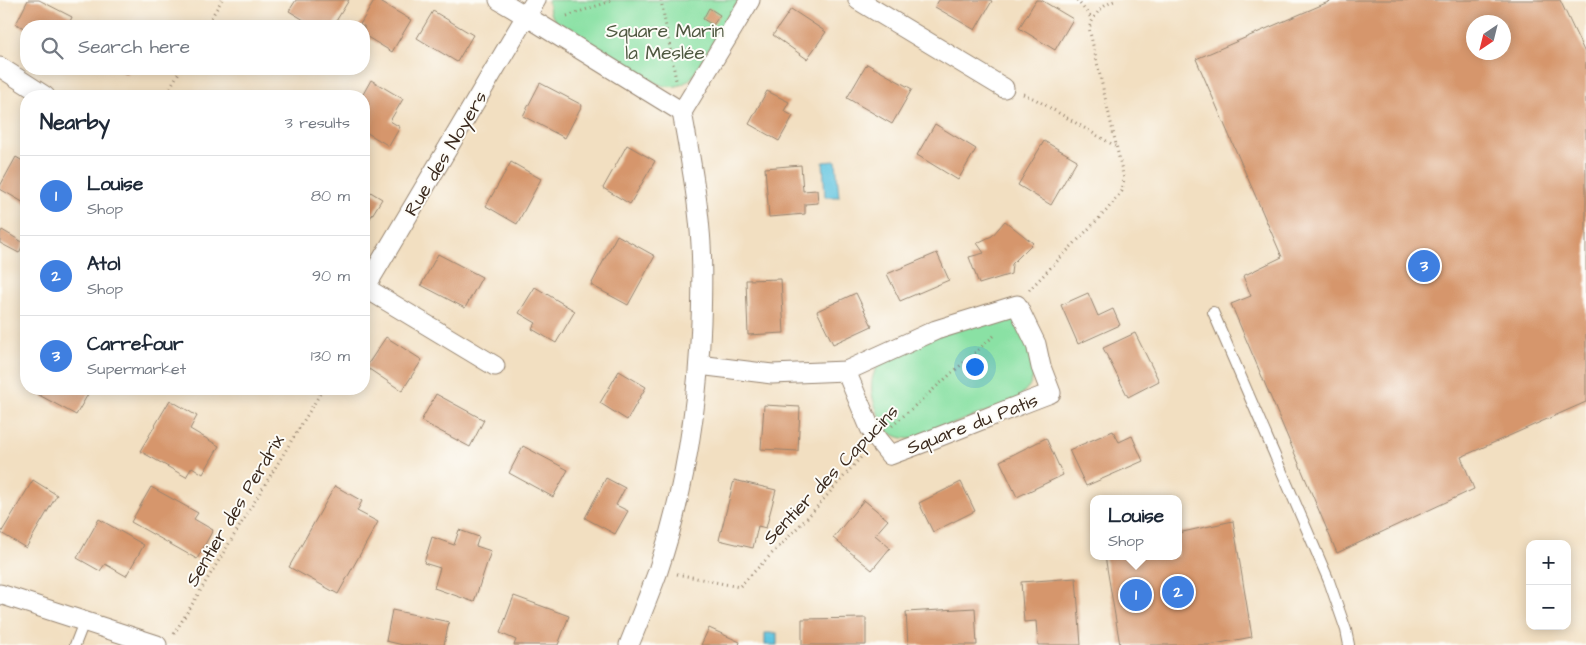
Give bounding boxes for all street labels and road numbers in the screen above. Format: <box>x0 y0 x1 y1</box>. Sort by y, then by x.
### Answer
street label: Rue des Noyers <box>398 86 495 222</box>
street label: Square du Patis <box>903 387 1042 462</box>
street label: Sentier des Capucins <box>757 399 905 551</box>
street label: Sentier des Perdrix <box>179 430 291 592</box>

